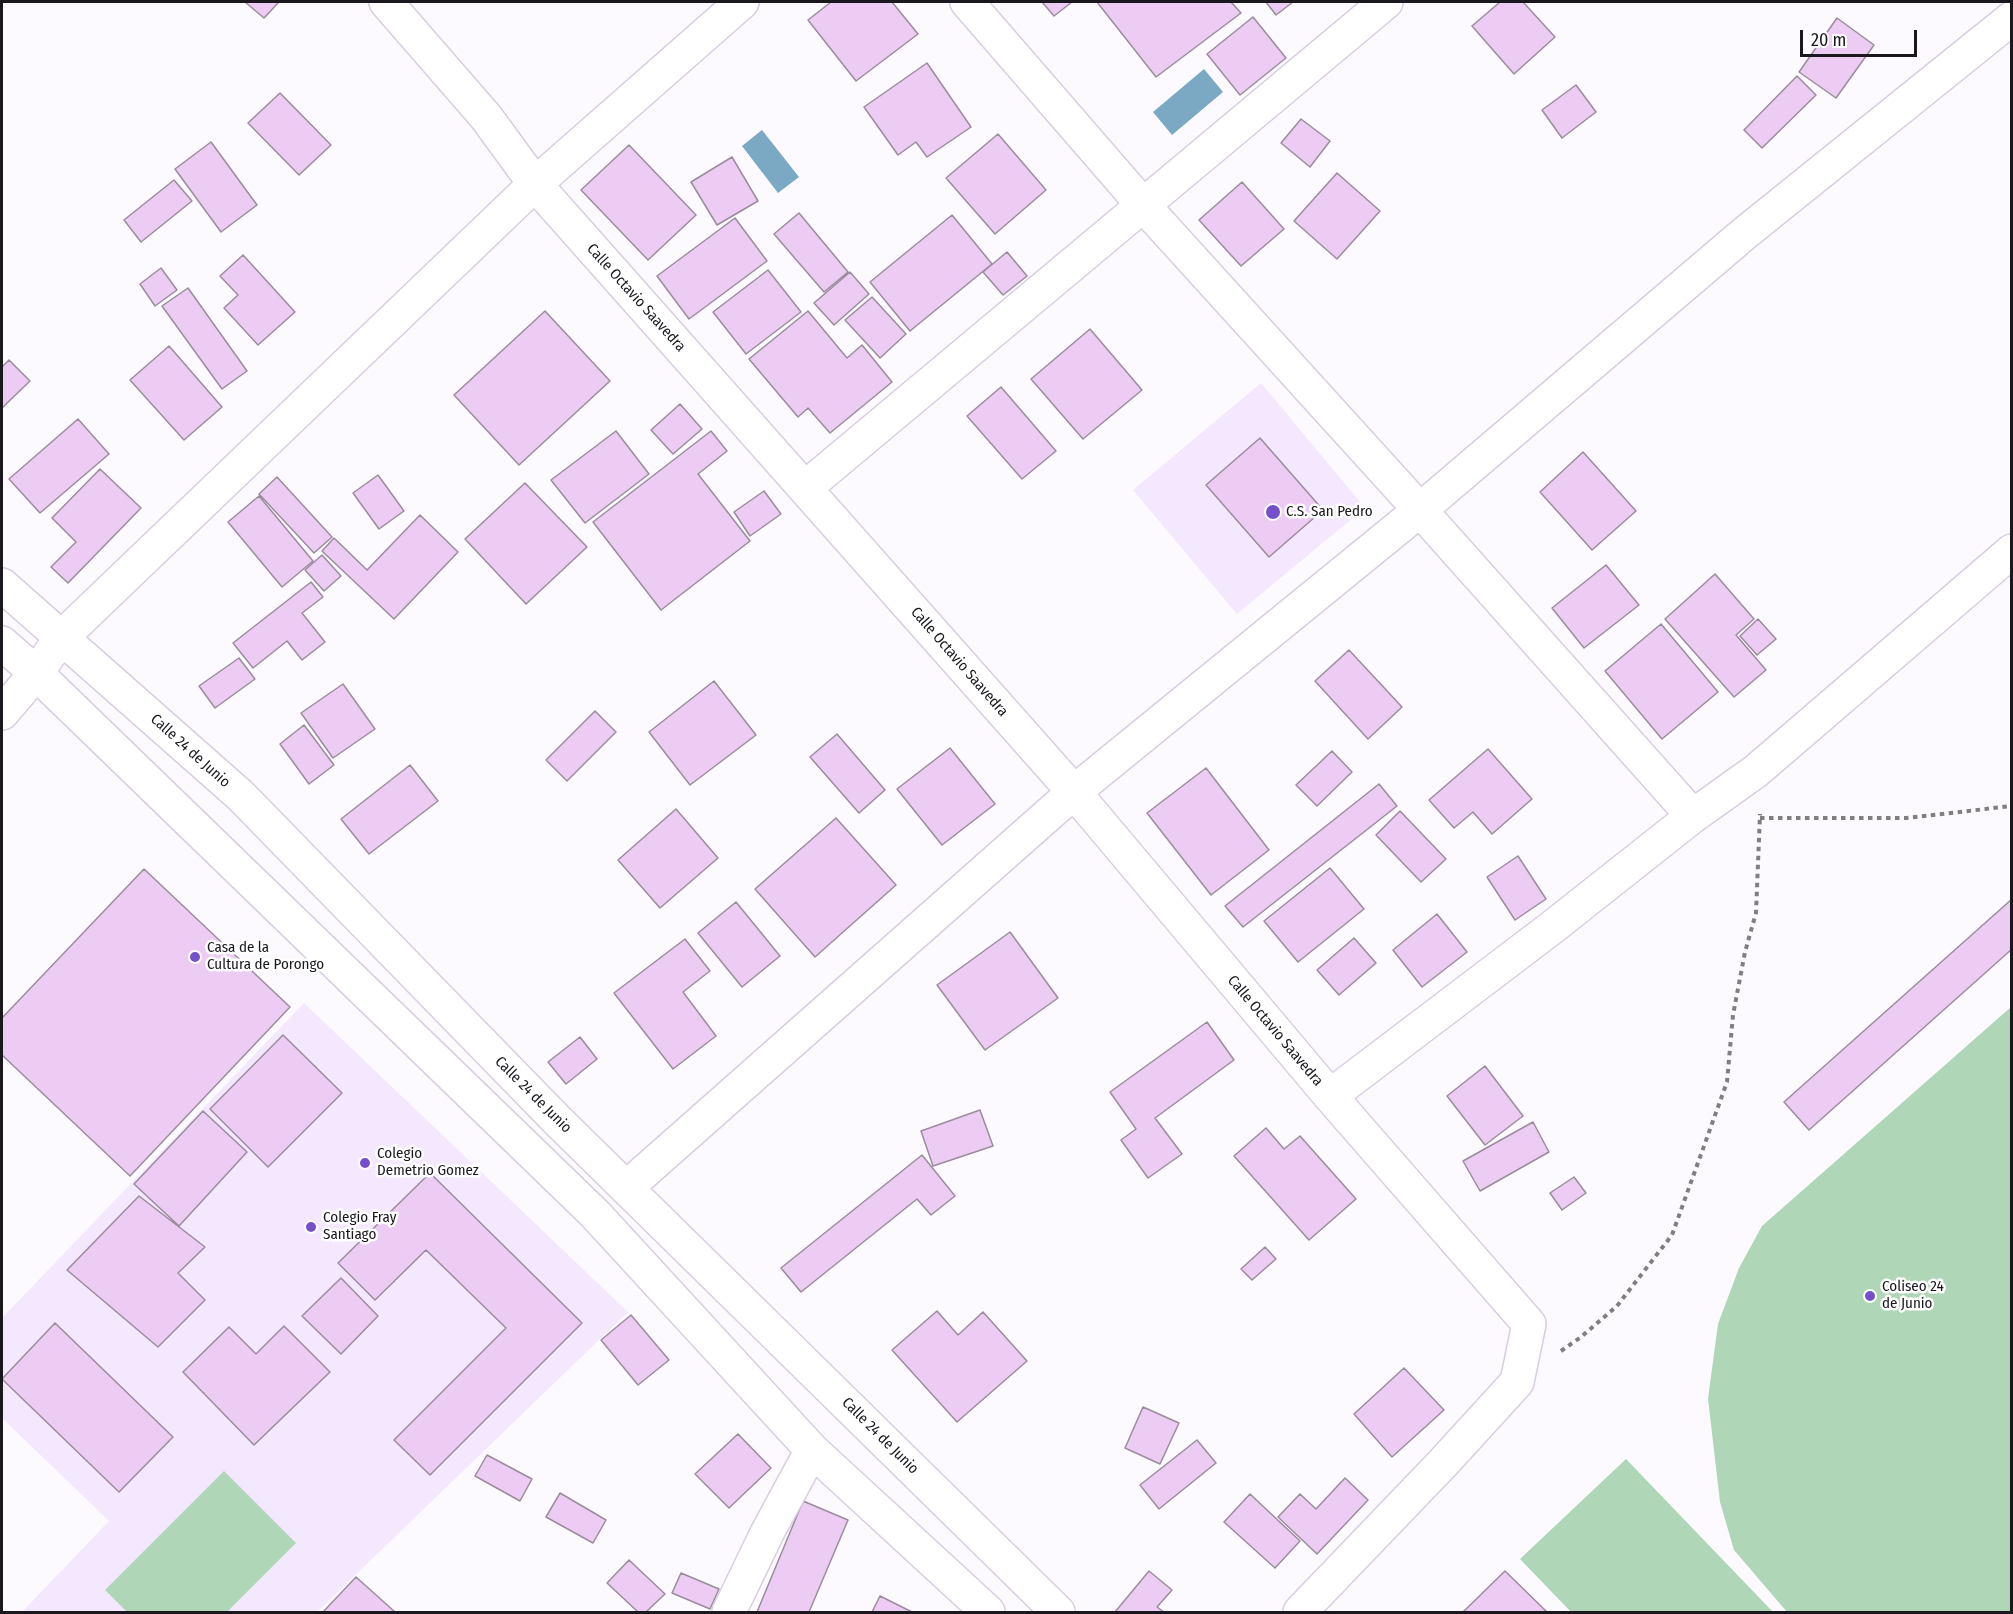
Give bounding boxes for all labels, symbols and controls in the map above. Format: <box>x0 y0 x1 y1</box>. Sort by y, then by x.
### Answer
scale bar <box>1803 18 1920 56</box>
text: 20 m <box>1811 29 1846 51</box>
street label: Calle Octavio Saavedra <box>583 240 689 356</box>
marker: C.S. San Pedro <box>1264 503 1282 521</box>
place label: C.S. San Pedro <box>1286 503 1373 521</box>
street label: Calle Octavio Saavedra <box>907 604 1011 720</box>
street label: Calle 24 de Junio <box>146 711 234 791</box>
place label: Casa de la Cultura de Porongo <box>207 939 324 974</box>
marker: Casa de la Cultura de Porongo <box>188 950 202 964</box>
street label: Calle Octavio Saavedra <box>1223 972 1327 1090</box>
street label: Calle 24 de Junio <box>491 1053 575 1137</box>
place label: Colegio Demetrio Gomez <box>377 1145 479 1180</box>
marker: Colegio Demetrio Gomez <box>358 1156 372 1170</box>
place label: Colegio Fray Santiago <box>323 1209 396 1244</box>
marker: Colegio Fray Santiago <box>304 1220 318 1234</box>
place label: Coliseo 24 de Junio <box>1882 1278 1944 1313</box>
marker: Coliseo 24 de Junio <box>1863 1289 1877 1303</box>
street label: Calle 24 de Junio <box>838 1394 922 1478</box>

